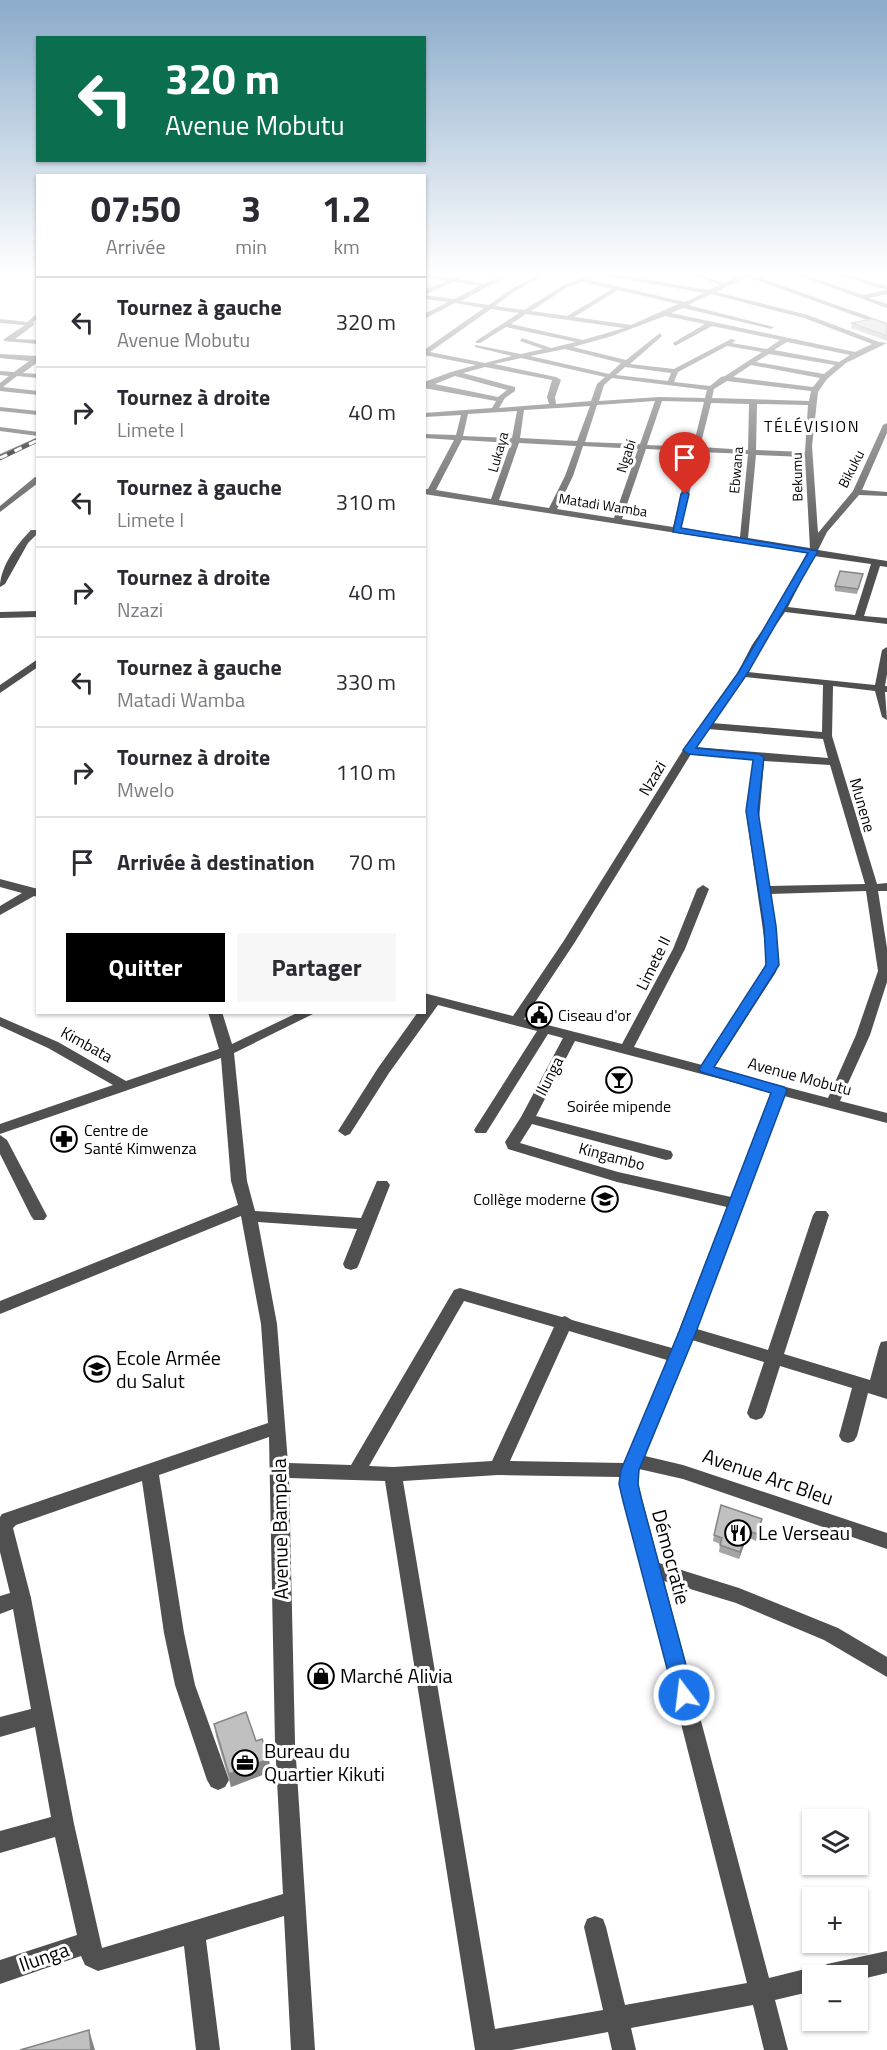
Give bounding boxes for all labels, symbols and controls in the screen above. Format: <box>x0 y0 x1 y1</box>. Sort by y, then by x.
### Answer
text: 320 m <box>165 46 280 110</box>
icon: left <box>66 60 144 138</box>
text: Avenue Mobutu <box>165 104 345 145</box>
text: 07:50 <box>91 181 181 236</box>
text: 3 <box>241 181 261 236</box>
text: 1.2 <box>322 181 371 236</box>
text: Arrivée <box>106 231 166 262</box>
text: min <box>235 231 267 262</box>
text: km <box>333 231 360 262</box>
text: Tournez à gauche <box>117 290 282 324</box>
text: 320 m <box>336 305 396 339</box>
icon: left <box>66 306 99 339</box>
text: Avenue Mobutu <box>117 324 250 355</box>
text: Tournez à droite <box>117 380 270 414</box>
text: 40 m <box>348 395 396 429</box>
icon: right <box>66 396 99 429</box>
text: Limete I <box>117 414 184 445</box>
district label: TÉLÉVISION <box>764 414 860 438</box>
street label: Lukaya <box>482 429 513 475</box>
pin <box>659 432 710 494</box>
street label: Ngabi <box>610 436 641 475</box>
icon: arrive <box>668 441 701 474</box>
street label: Ebwana <box>723 446 748 494</box>
street label: Bikuku <box>832 446 869 491</box>
street label: Bekumu <box>786 452 807 502</box>
text: Tournez à gauche <box>117 470 282 504</box>
text: 310 m <box>336 485 396 519</box>
icon: left <box>66 486 99 519</box>
street label: Matadi Wamba <box>557 487 649 522</box>
text: Limete I <box>117 504 184 535</box>
text: Tournez à droite <box>117 560 270 594</box>
text: 40 m <box>348 575 396 609</box>
icon: right <box>66 576 99 609</box>
text: Nzazi <box>117 594 163 625</box>
text: Tournez à gauche <box>117 650 282 684</box>
text: 330 m <box>336 665 396 699</box>
icon: left <box>66 666 99 699</box>
text: Matadi Wamba <box>117 684 245 715</box>
text: Tournez à droite <box>117 740 270 774</box>
text: 110 m <box>336 755 396 789</box>
icon: right <box>66 756 99 789</box>
street label: Nzazi <box>632 756 672 800</box>
text: Mwelo <box>117 774 174 805</box>
street label: Munene <box>844 775 882 835</box>
text: Arrivée à destination <box>117 845 315 879</box>
text: 70 m <box>348 845 396 879</box>
icon: arrive <box>66 846 99 879</box>
street label: Limete II <box>630 932 676 994</box>
button: Quitter <box>66 933 225 1002</box>
button: Partager <box>237 933 396 1002</box>
public building icon: Ciseau d'or <box>524 1000 554 1030</box>
place label: Ciseau d'or <box>558 1003 632 1027</box>
street label: Kimbata <box>57 1020 117 1068</box>
street label: Avenue Mobutu <box>746 1051 854 1101</box>
street label: Ilunga <box>529 1052 569 1100</box>
bar icon: Soirée mipende <box>604 1065 634 1095</box>
place label: Soirée mipende <box>567 1094 671 1118</box>
place label: Centre de Santé Kimwenza <box>84 1118 196 1160</box>
pharmacy icon: Centre de Santé Kimwenza <box>49 1124 79 1154</box>
street label: Kingambo <box>576 1136 648 1176</box>
school or university icon: Collège moderne <box>590 1184 620 1214</box>
place label: Collège moderne <box>473 1187 586 1211</box>
place label: Ecole Armée du Salut <box>116 1342 221 1396</box>
school or university icon: Ecole Armée du Salut <box>82 1354 112 1384</box>
street label: Avenue Arc Bleu <box>699 1440 838 1513</box>
street label: Avenue Bampela <box>263 1458 296 1600</box>
street label: Démocratie <box>644 1506 699 1608</box>
place label: Le Verseau <box>758 1517 850 1548</box>
restaurant icon: Le Verseau <box>723 1518 753 1548</box>
place label: Marché Alivia <box>340 1660 452 1691</box>
shop icon: Marché Alivia <box>306 1661 336 1691</box>
position arrow <box>652 1663 716 1727</box>
place label: Bureau du Quartier Kikuti <box>264 1735 385 1789</box>
office icon: Bureau du Quartier Kikuti <box>230 1748 260 1778</box>
map controls <box>802 1809 868 2031</box>
button: layers <box>802 1809 868 1875</box>
button: + <box>802 1887 868 1953</box>
street label: Ilunga <box>15 1934 73 1980</box>
button: − <box>802 1965 868 2031</box>

